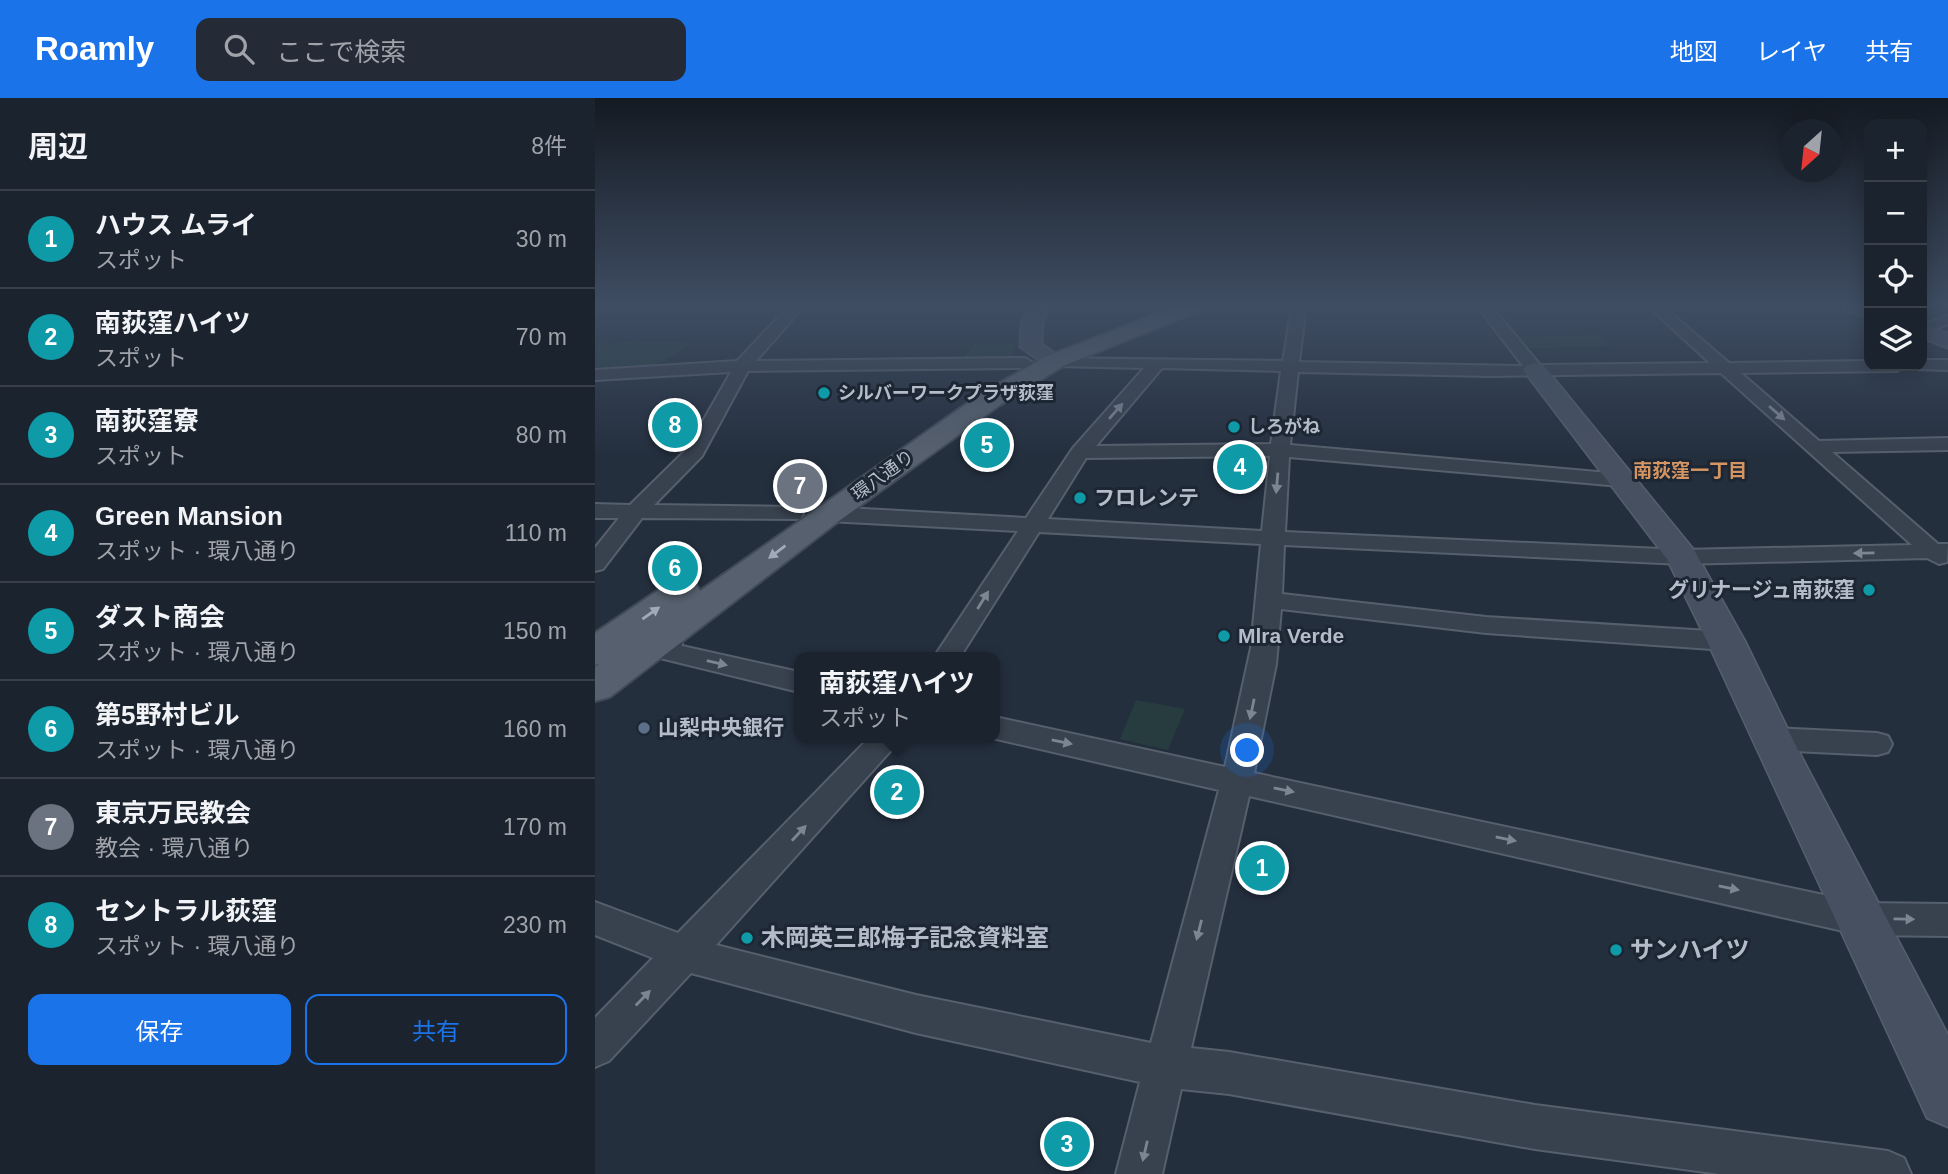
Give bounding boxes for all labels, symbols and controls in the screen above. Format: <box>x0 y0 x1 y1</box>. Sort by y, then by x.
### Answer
search box <box>196 18 686 81</box>
text: Roamly <box>35 30 154 67</box>
icon: search <box>220 30 258 68</box>
text: ここで検索 <box>276 37 406 67</box>
text: 地図 <box>1670 38 1718 65</box>
text: レイヤ <box>1756 38 1827 65</box>
text: 共有 <box>1865 38 1913 65</box>
north arrow <box>1780 119 1843 182</box>
map controls <box>1864 119 1927 371</box>
button: + <box>1864 119 1927 182</box>
text: 周辺 <box>28 130 88 163</box>
text: 8件 <box>531 133 567 159</box>
button: − <box>1864 182 1927 245</box>
text: ハウス ムライ <box>95 210 257 240</box>
text: 1 <box>45 226 57 252</box>
text: 30 m <box>516 226 567 252</box>
button: locate <box>1864 245 1927 308</box>
text: スポット <box>95 247 187 273</box>
text: 南荻窪ハイツ <box>95 308 250 338</box>
button: layers <box>1864 308 1927 371</box>
text: 2 <box>45 324 57 350</box>
text: 70 m <box>516 324 567 350</box>
text: スポット <box>95 345 187 371</box>
place label: シルバーワークプラザ荻窪 <box>838 383 1054 403</box>
marker: シルバーワークプラザ荻窪 <box>816 385 832 401</box>
pin: 8 <box>652 399 698 451</box>
one-way arrow <box>1108 403 1123 420</box>
one-way arrow <box>1768 405 1786 421</box>
text: 南荻窪寮 <box>95 406 199 436</box>
place label: しろがね <box>1248 417 1320 437</box>
pin: 5 <box>964 419 1010 471</box>
marker: しろがね <box>1226 419 1242 435</box>
text: 3 <box>45 422 57 448</box>
text: 80 m <box>516 422 567 448</box>
pin: 4 <box>1217 441 1263 493</box>
text: スポット <box>95 443 187 469</box>
street label: 環八通り <box>848 446 918 504</box>
pin: 7 <box>777 460 823 512</box>
district label: 南荻窪一丁目 <box>1633 460 1747 481</box>
one-way arrow <box>1271 472 1282 494</box>
place label: フロレンテ <box>1094 486 1199 509</box>
marker: フロレンテ <box>1072 490 1088 506</box>
text: Green Mansion <box>95 501 283 531</box>
text: 4 <box>45 520 57 546</box>
text: 110 m <box>505 520 567 546</box>
text: スポット · 環八通り <box>95 538 299 564</box>
pin: 6 <box>652 542 698 594</box>
one-way arrow <box>768 545 786 559</box>
one-way arrow <box>1853 547 1875 559</box>
place label: グリナージュ南荻窪 <box>1668 578 1855 601</box>
marker: グリナージュ南荻窪 <box>1861 582 1877 598</box>
one-way arrow <box>977 590 990 609</box>
text: ダスト商会 <box>95 602 225 632</box>
one-way arrow <box>642 606 660 620</box>
text: 5 <box>45 618 57 644</box>
text: 150 m <box>503 618 567 644</box>
place label: Mlra Verde <box>1238 624 1344 647</box>
marker: Mlra Verde <box>1216 628 1232 644</box>
text: スポット · 環八通り <box>95 639 299 665</box>
popup <box>794 652 1000 743</box>
one-way arrow <box>706 658 728 669</box>
text: 南荻窪ハイツ <box>819 668 975 698</box>
one-way arrow <box>1247 698 1258 720</box>
text: 第5野村ビル <box>95 700 239 730</box>
text: スポット <box>819 705 911 731</box>
text: 6 <box>45 716 57 742</box>
text: 160 m <box>503 716 567 742</box>
place label: 山梨中央銀行 <box>658 716 784 739</box>
marker: 山梨中央銀行 <box>636 720 652 736</box>
your location <box>1230 733 1264 767</box>
text: スポット · 環八通り <box>95 737 299 763</box>
one-way arrow <box>1051 737 1073 748</box>
pin: 2 <box>874 766 920 818</box>
one-way arrow <box>1273 784 1295 795</box>
text: 東京万民教会 <box>95 798 251 828</box>
text: 7 <box>45 814 57 840</box>
text: 170 m <box>503 814 567 840</box>
one-way arrow <box>790 825 806 842</box>
one-way arrow <box>1495 833 1517 844</box>
text: 教会 · 環八通り <box>95 835 253 861</box>
pin: 1 <box>1239 842 1285 894</box>
one-way arrow <box>1718 882 1740 893</box>
text: セントラル荻窪 <box>95 896 277 926</box>
text: 8 <box>45 912 57 938</box>
text: 230 m <box>503 912 567 938</box>
one-way arrow <box>1894 914 1916 925</box>
one-way arrow <box>1193 919 1204 941</box>
place label: 木岡英三郎梅子記念資料室 <box>761 924 1049 951</box>
marker: 木岡英三郎梅子記念資料室 <box>739 930 755 946</box>
text: スポット · 環八通り <box>95 933 299 959</box>
place label: サンハイツ <box>1630 936 1750 963</box>
marker: サンハイツ <box>1608 942 1624 958</box>
one-way arrow <box>634 990 650 1007</box>
button: 保存 <box>28 994 291 1065</box>
button: 共有 <box>305 994 567 1065</box>
pin: 3 <box>1044 1118 1090 1170</box>
one-way arrow <box>1139 1140 1150 1162</box>

